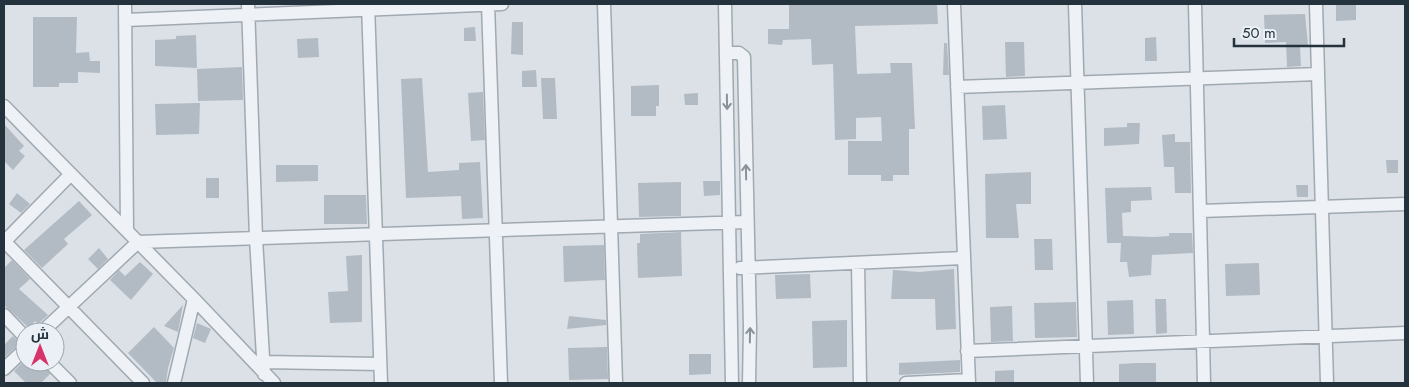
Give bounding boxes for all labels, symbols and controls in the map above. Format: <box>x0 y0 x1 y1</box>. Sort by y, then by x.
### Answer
scale bar <box>1234 15 1344 47</box>
text: 50 m <box>1242 22 1276 44</box>
one-way arrow <box>722 94 732 110</box>
one-way arrow <box>741 164 751 180</box>
north arrow <box>15 322 65 372</box>
text: ش <box>31 324 49 344</box>
one-way arrow <box>745 327 755 343</box>

